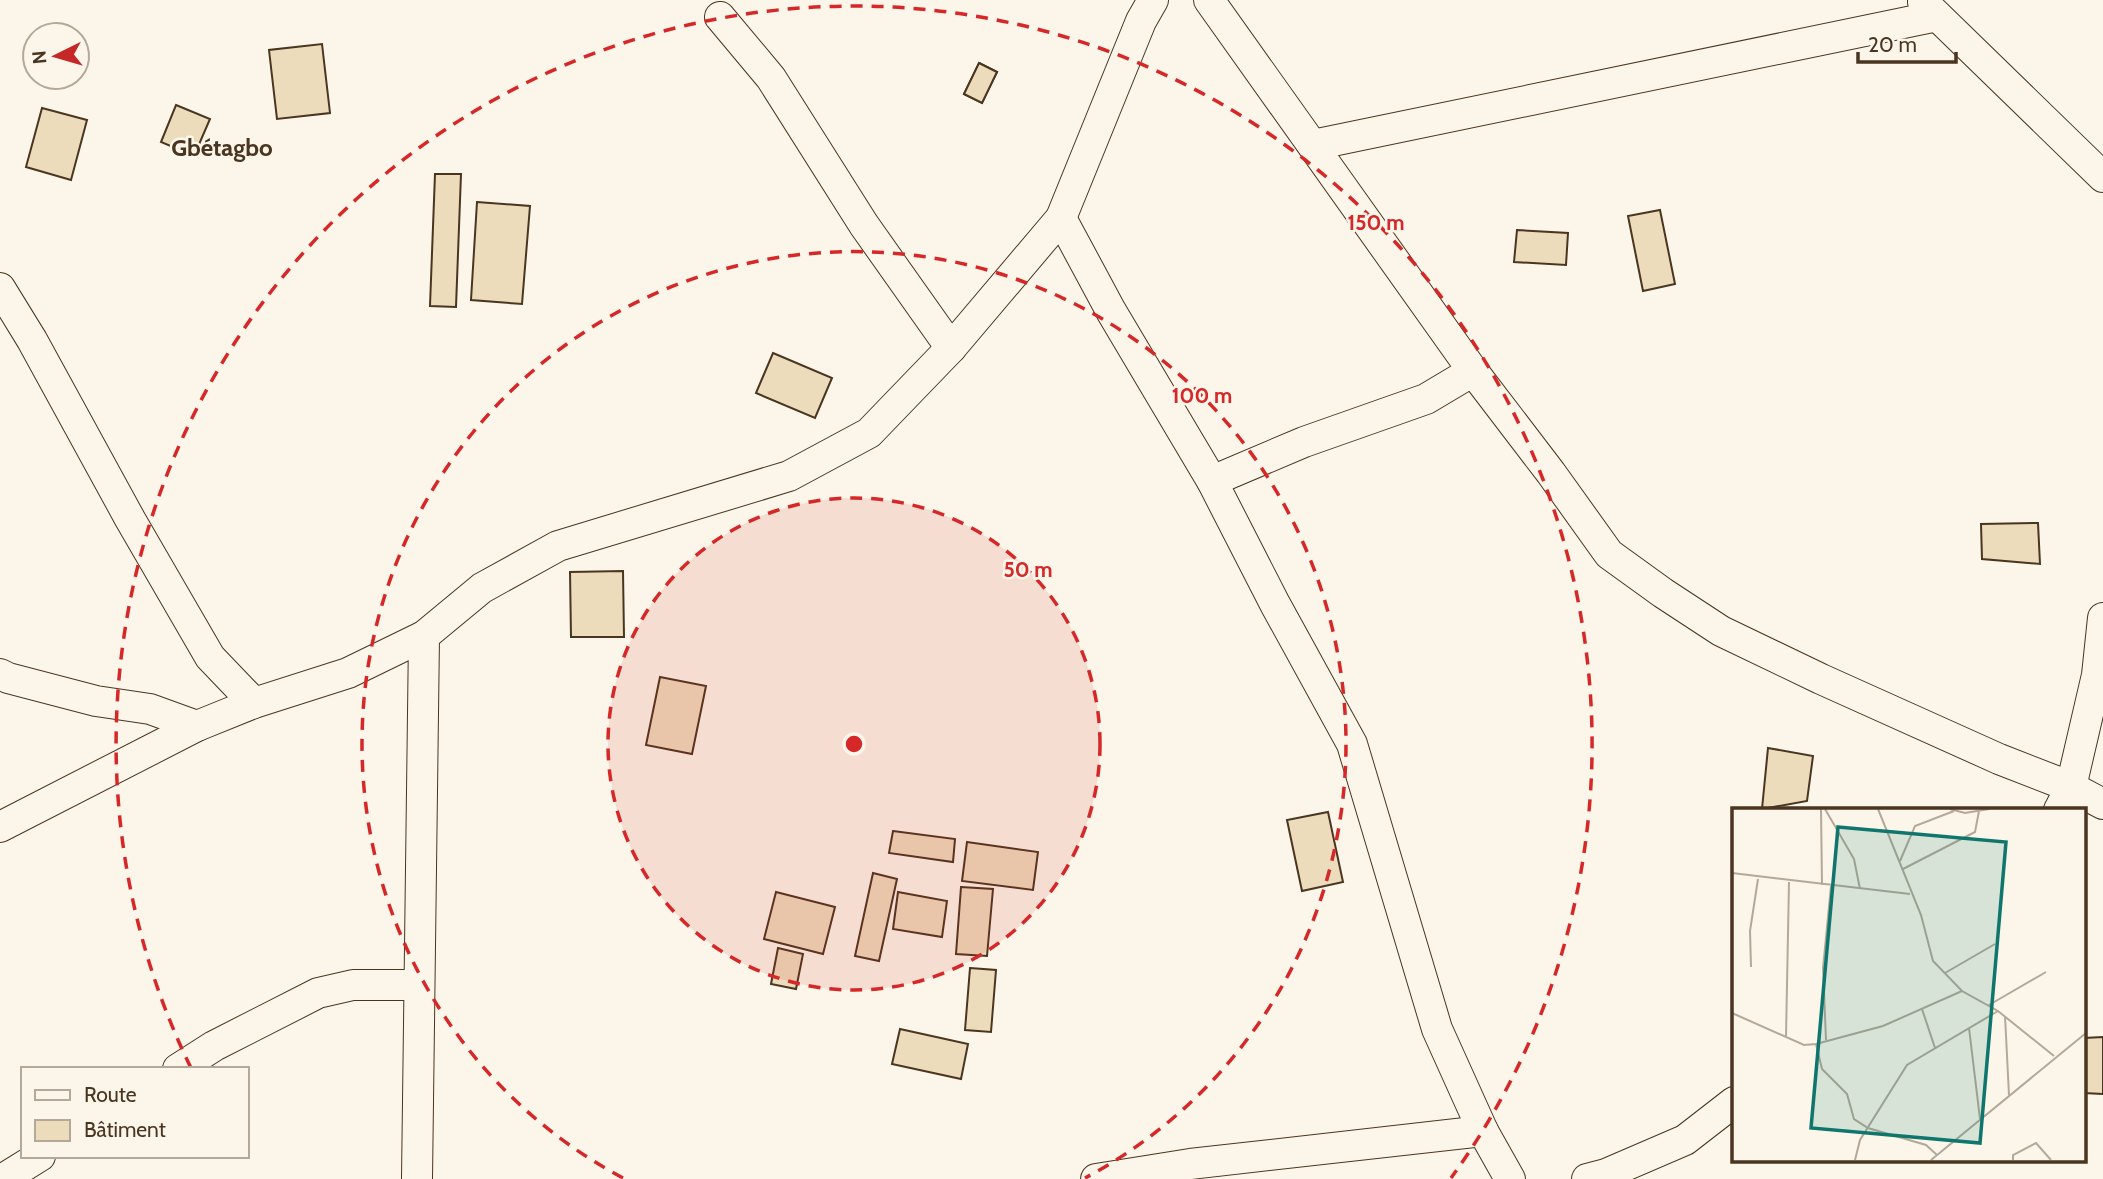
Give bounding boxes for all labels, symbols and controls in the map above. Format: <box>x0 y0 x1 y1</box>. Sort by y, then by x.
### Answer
north arrow <box>21 21 91 91</box>
scale bar <box>1858 21 1956 65</box>
text: 20 m <box>1868 32 1917 57</box>
text: N <box>28 50 52 65</box>
district label: Gbétagbo <box>171 133 273 162</box>
text: 150 m <box>1348 210 1404 235</box>
text: 100 m <box>1172 383 1232 408</box>
text: 50 m <box>1003 557 1053 582</box>
centre of rings <box>842 732 866 756</box>
inset map <box>1732 808 2086 1162</box>
legend <box>21 1067 248 1158</box>
text: Route <box>84 1082 137 1107</box>
text: Bâtiment <box>84 1117 166 1142</box>

